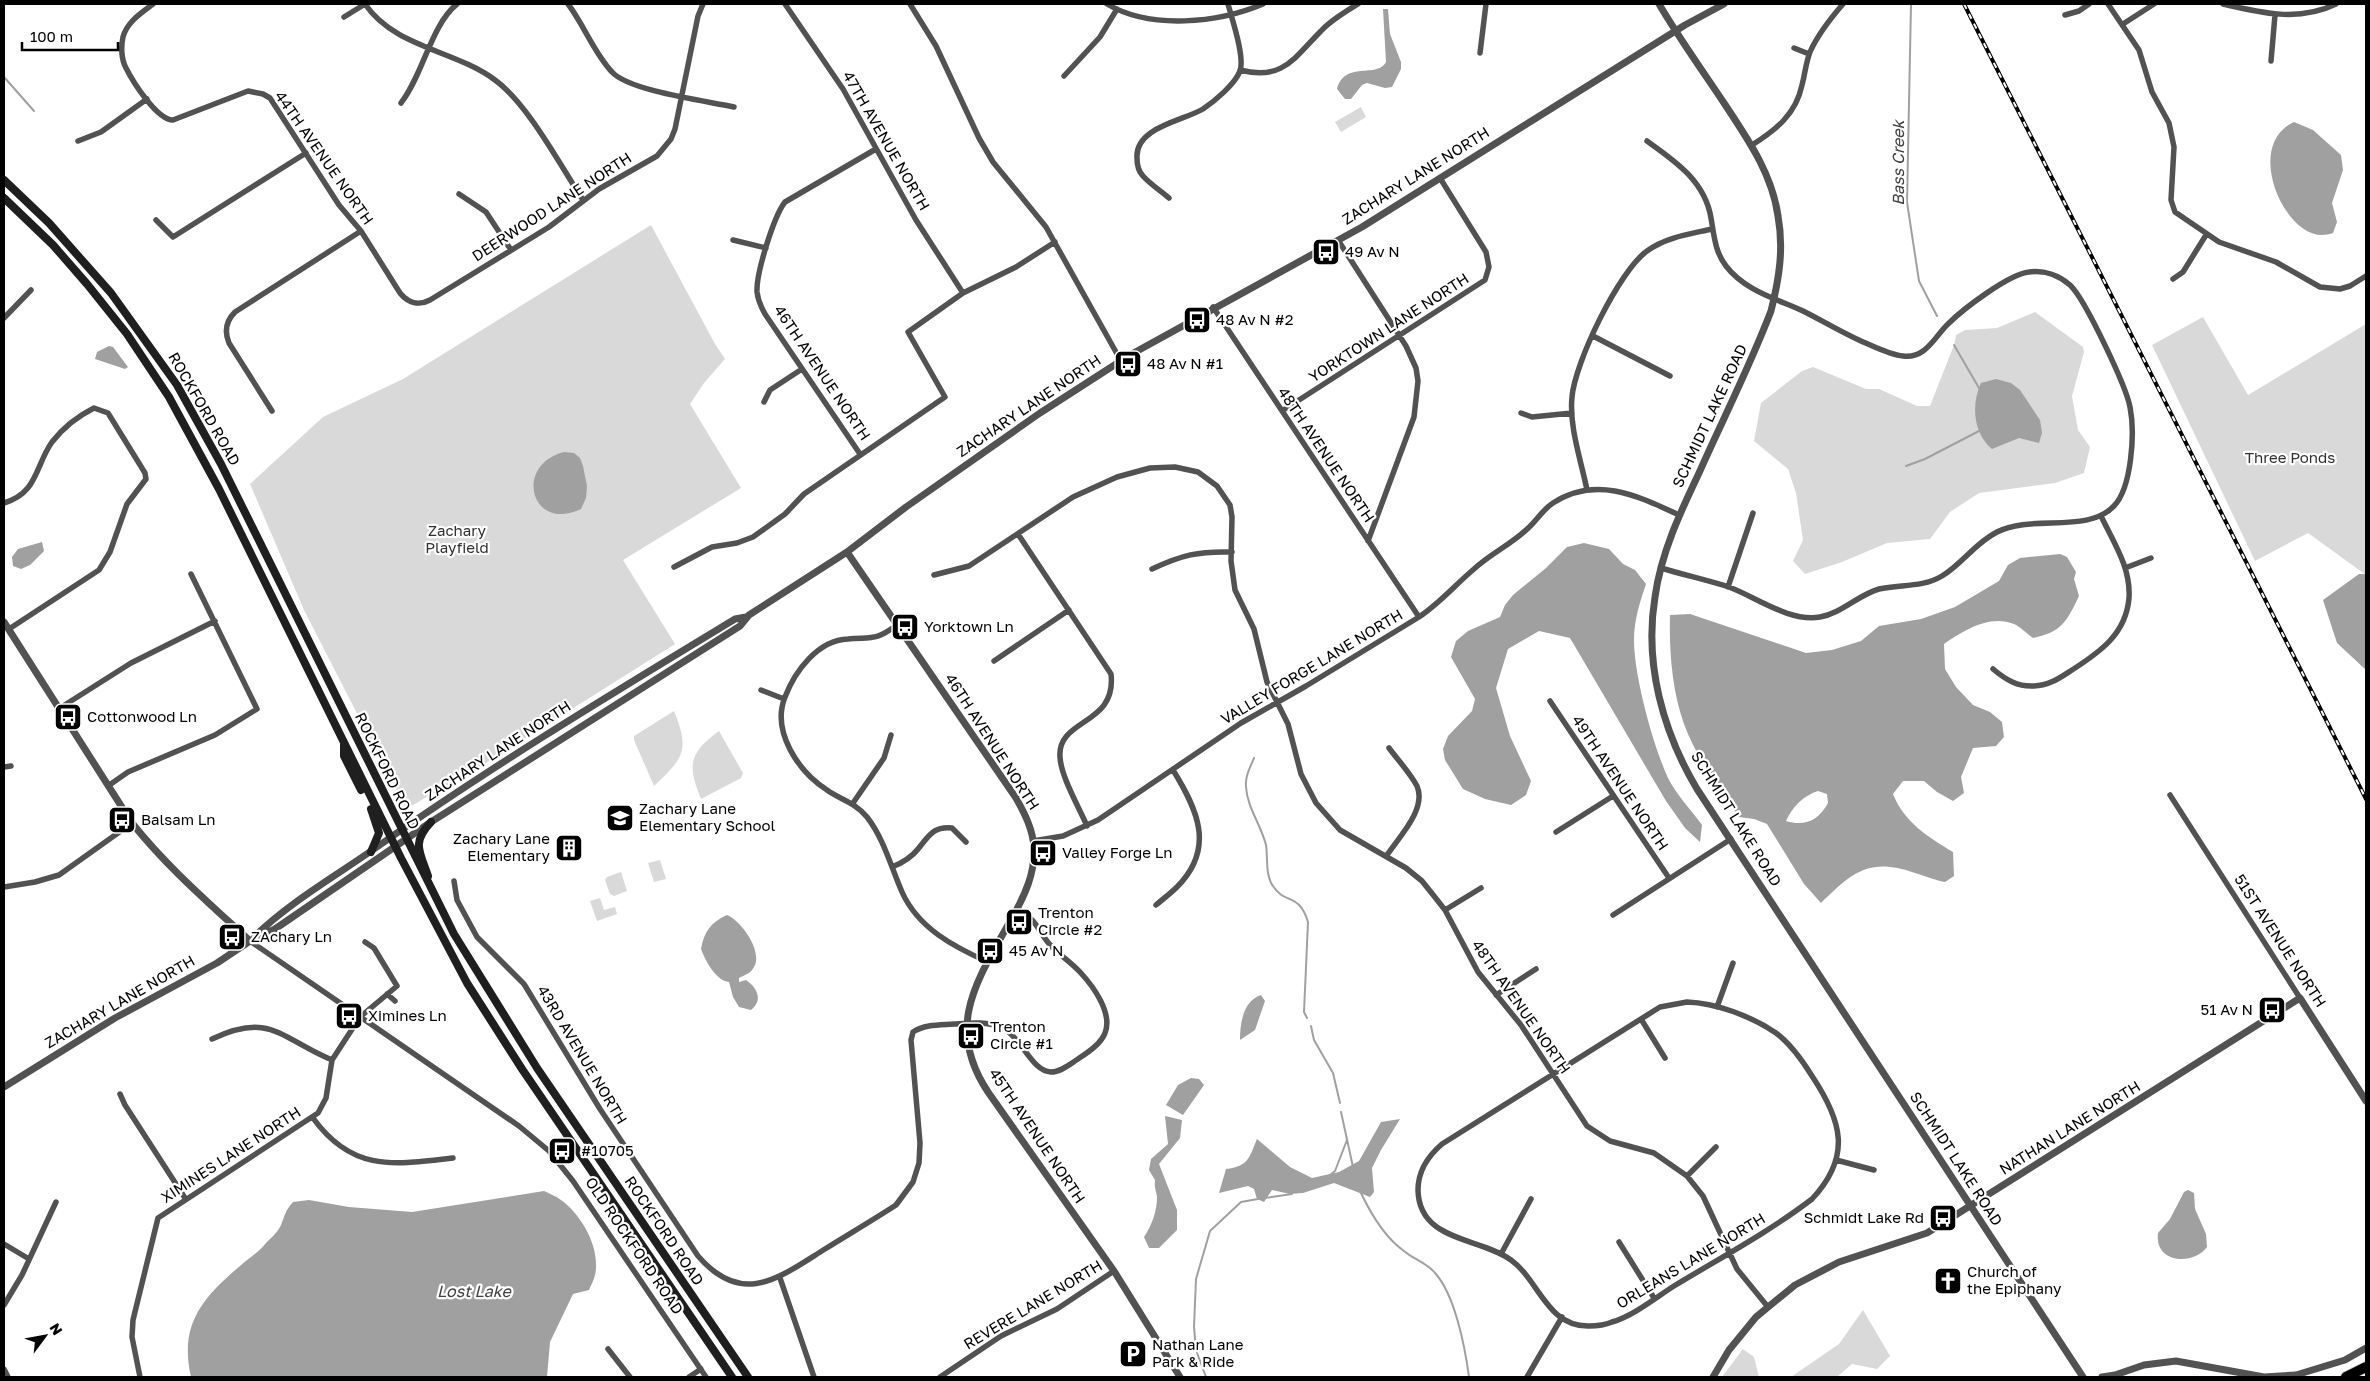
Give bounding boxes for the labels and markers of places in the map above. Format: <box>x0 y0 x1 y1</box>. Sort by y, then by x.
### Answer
bus stop icon: 49 Av N <box>1311 237 1341 267</box>
place label: 49 Av N <box>1345 242 1400 260</box>
bus stop icon: 48 Av N #2 <box>1182 305 1212 335</box>
place label: 48 Av N #2 <box>1216 310 1293 328</box>
bus stop icon: 48 Av N #1 <box>1113 349 1143 379</box>
place label: 48 Av N #1 <box>1147 354 1223 372</box>
bus stop icon: Yorktown Ln <box>890 612 920 642</box>
place label: Yorktown Ln <box>924 617 1014 635</box>
bus stop icon: Cottonwood Ln <box>53 702 83 732</box>
place label: Cottonwood Ln <box>87 707 197 725</box>
place label: Zachary Lane Elementary School <box>639 799 775 834</box>
school or university icon: Zachary Lane Elementary School <box>605 803 635 833</box>
bus stop icon: Balsam Ln <box>107 805 137 835</box>
place label: Balsam Ln <box>141 810 216 828</box>
place label: Zachary Lane Elementary <box>453 829 551 864</box>
building icon: Zachary Lane Elementary <box>554 833 584 863</box>
bus stop icon: Valley Forge Ln <box>1028 838 1058 868</box>
place label: Valley Forge Ln <box>1062 843 1173 861</box>
place label: Trenton Circle #2 <box>1038 903 1102 938</box>
bus stop icon: Trenton Circle #2 <box>1004 907 1034 937</box>
bus stop icon: ZAchary Ln <box>217 922 247 952</box>
place label: ZAchary Ln <box>251 927 332 945</box>
bus stop icon: 45 Av N <box>975 936 1005 966</box>
place label: 45 Av N <box>1009 941 1063 959</box>
bus stop icon: 51 Av N <box>2257 995 2287 1025</box>
place label: 51 Av N <box>2201 1000 2253 1018</box>
bus stop icon: Ximines Ln <box>334 1001 364 1031</box>
place label: Ximines Ln <box>368 1006 447 1024</box>
place label: Trenton Circle #1 <box>990 1017 1053 1052</box>
bus stop icon: Trenton Circle #1 <box>956 1021 986 1051</box>
bus stop icon: #10705 <box>547 1136 577 1166</box>
place label: #10705 <box>581 1141 634 1159</box>
bus stop icon: Schmidt Lake Rd <box>1928 1203 1958 1233</box>
place label: Schmidt Lake Rd <box>1804 1208 1924 1226</box>
place label: Church of the Epiphany <box>1967 1262 2062 1297</box>
church icon: Church of the Epiphany <box>1933 1266 1963 1296</box>
place label: Nathan Lane Park & Ride <box>1152 1335 1244 1370</box>
parking icon: Nathan Lane Park & Ride <box>1118 1339 1148 1369</box>

